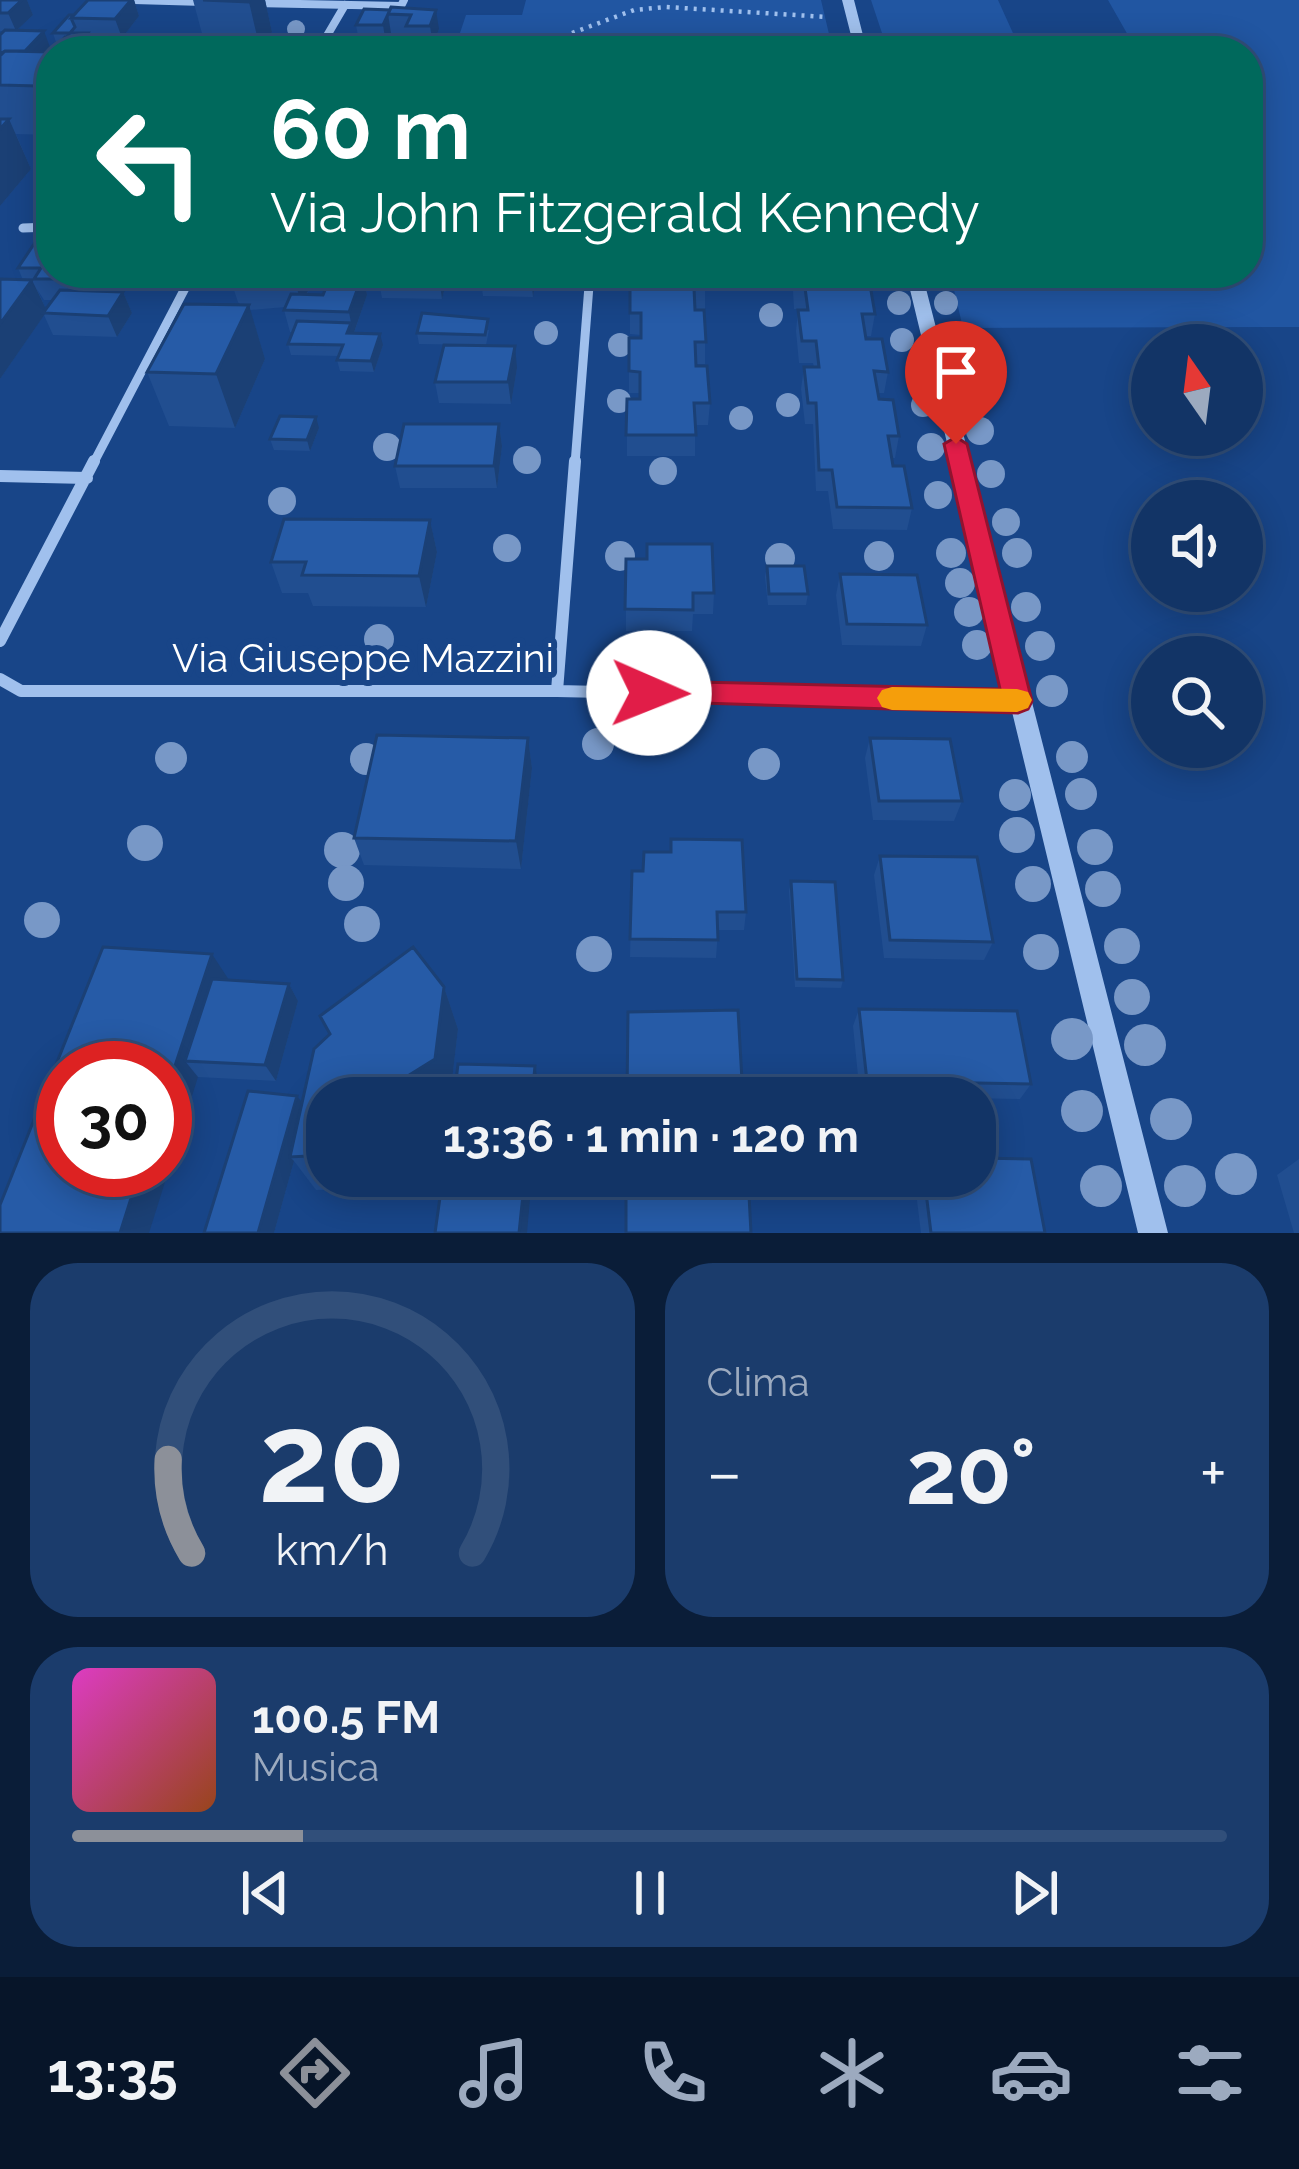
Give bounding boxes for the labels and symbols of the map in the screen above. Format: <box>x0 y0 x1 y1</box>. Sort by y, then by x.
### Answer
pin <box>905 321 1007 444</box>
north arrow <box>1131 324 1263 456</box>
position arrow <box>586 630 712 756</box>
street label: Via Giuseppe Mazzini <box>172 635 554 681</box>
speed limit sign: 30 <box>36 1041 192 1197</box>

